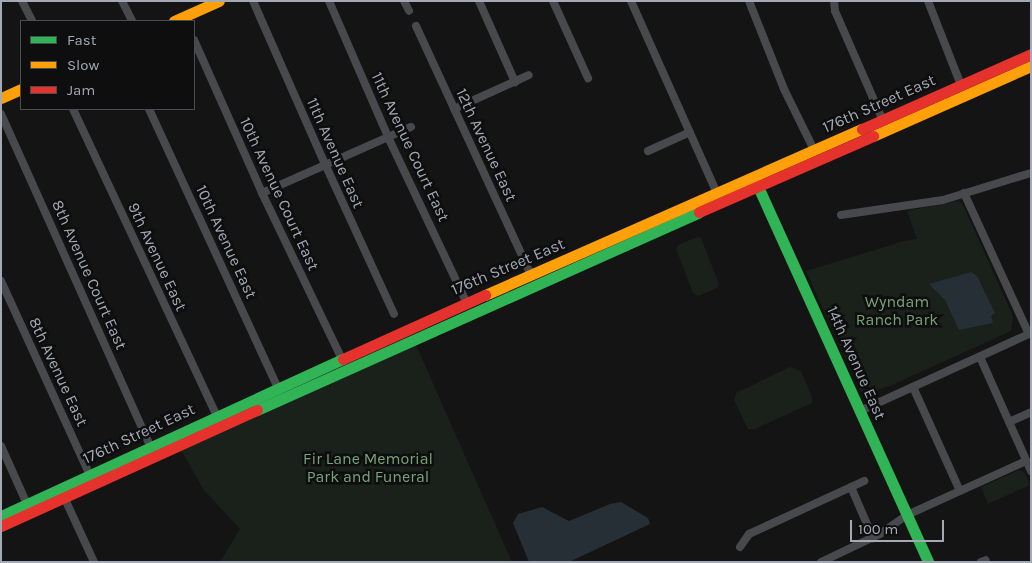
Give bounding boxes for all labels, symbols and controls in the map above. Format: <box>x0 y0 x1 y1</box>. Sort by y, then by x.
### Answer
legend <box>20 20 195 110</box>
text: Fast <box>67 31 96 49</box>
text: Slow <box>67 56 99 74</box>
street label: 11th Avenue Court East <box>367 69 453 225</box>
street label: 176th Street East <box>820 71 938 137</box>
text: Jam <box>67 81 95 99</box>
street label: 12th Avenue East <box>451 85 521 205</box>
street label: 11th Avenue East <box>302 95 368 211</box>
street label: 10th Avenue Court East <box>235 114 323 274</box>
street label: 10th Avenue East <box>191 182 261 302</box>
street label: 8th Avenue Court East <box>47 197 131 353</box>
street label: 9th Avenue East <box>123 200 191 314</box>
street label: 176th Street East <box>448 234 568 300</box>
park label: Wyndam Ranch Park <box>856 292 938 330</box>
street label: 14th Avenue East <box>822 303 890 423</box>
street label: 8th Avenue East <box>24 314 92 430</box>
street label: 176th Street East <box>80 400 198 468</box>
park label: Fir Lane Memorial Park and Funeral <box>303 449 433 487</box>
scale bar <box>852 510 946 542</box>
text: 100 m <box>858 520 898 538</box>

